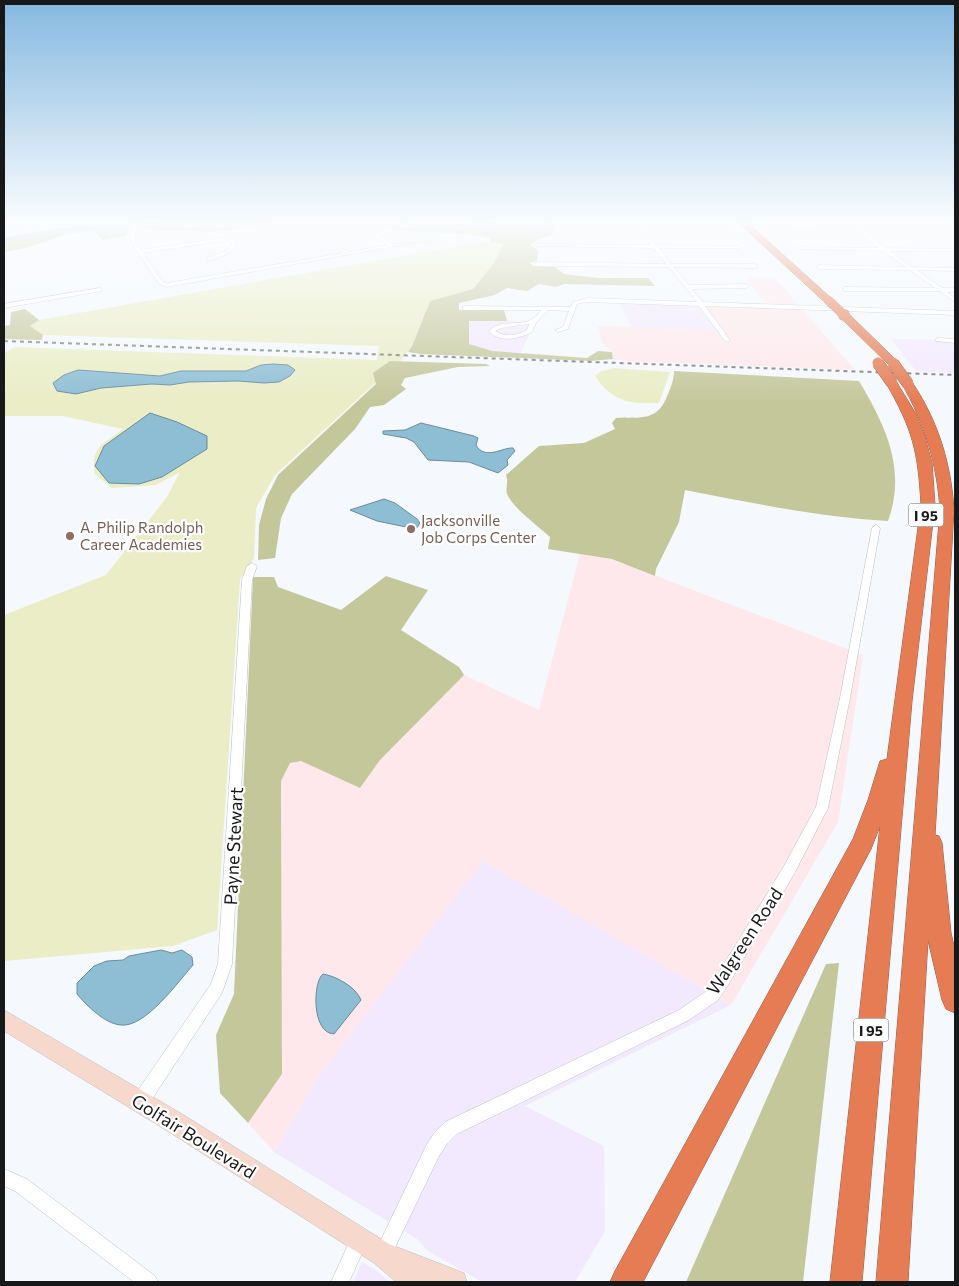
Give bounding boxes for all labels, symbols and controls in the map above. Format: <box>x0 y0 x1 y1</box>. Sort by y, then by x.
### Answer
road number: I 95 <box>908 504 944 526</box>
place label: Jacksonville Job Corps Center <box>421 511 536 546</box>
place label: A. Philip Randolph Career Academies <box>80 518 203 553</box>
marker: Jacksonville Job Corps Center <box>405 523 417 535</box>
marker: A. Philip Randolph Career Academies <box>64 530 76 542</box>
street label: Payne Stewart <box>219 786 247 906</box>
street label: Walgreen Road <box>701 884 787 998</box>
road number: I 95 <box>854 1018 888 1042</box>
street label: Golfair Boulevard <box>128 1089 260 1183</box>

